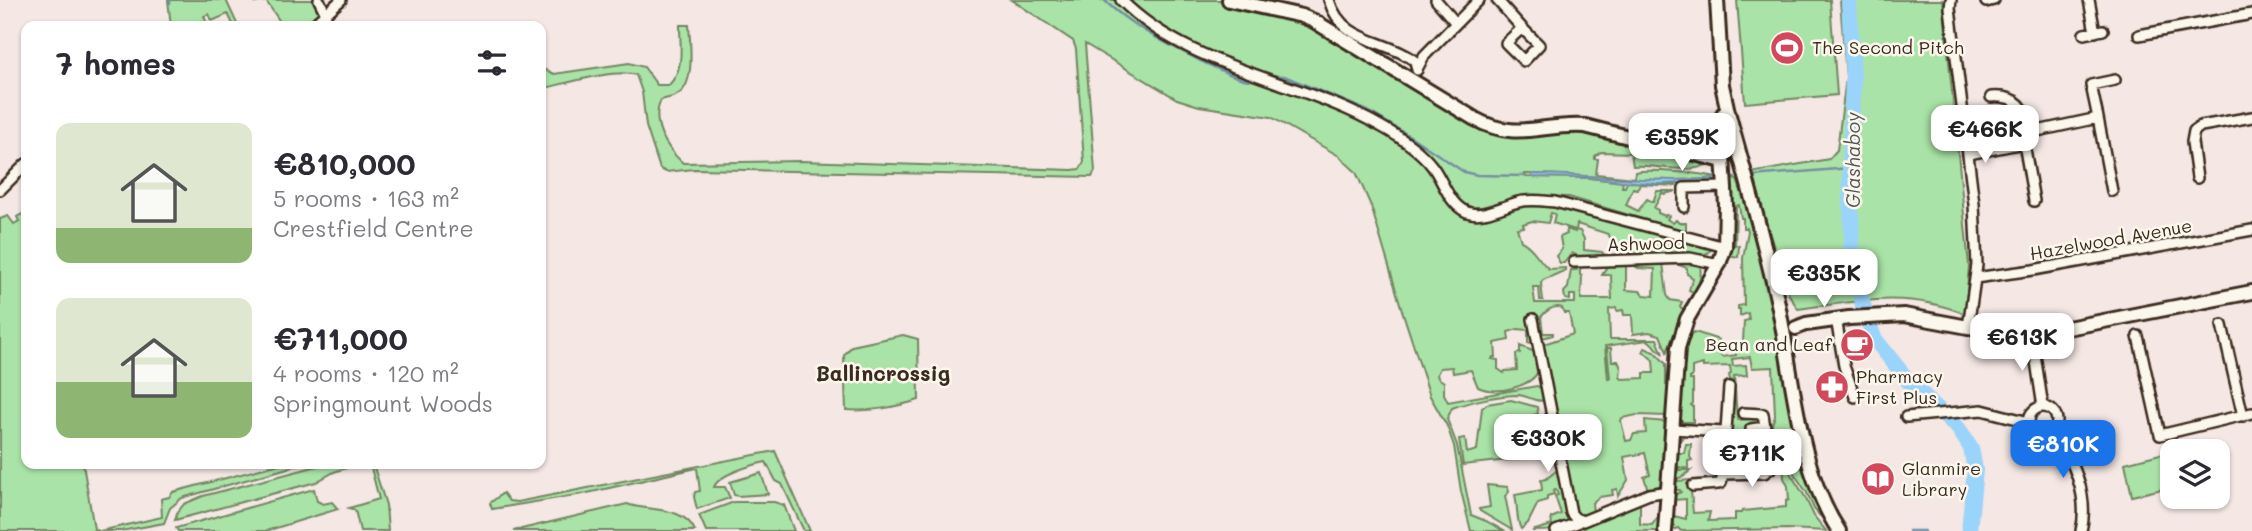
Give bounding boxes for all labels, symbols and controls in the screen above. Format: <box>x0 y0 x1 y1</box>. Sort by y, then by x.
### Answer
sports icon: The Second Pitch <box>1768 29 1806 67</box>
place label: The Second Pitch <box>1812 35 1964 59</box>
text: 7 homes <box>56 43 176 83</box>
icon: filters <box>473 44 511 82</box>
pin: €466K <box>1936 106 2034 165</box>
water label: Glashaboy <box>1840 112 1865 208</box>
text: €466K <box>1947 113 2023 143</box>
pin: €359K <box>1633 114 1731 173</box>
text: €359K <box>1645 121 1719 151</box>
text: €810,000 <box>273 143 416 183</box>
icon: home <box>112 151 196 235</box>
text: 5 rooms · 163 m² <box>273 183 459 213</box>
text: Crestfield Centre <box>273 213 474 243</box>
street label: Hazelwood Avenue <box>2028 213 2194 265</box>
street label: Ashwood <box>1607 230 1685 256</box>
pin: €335K <box>1775 250 1873 309</box>
text: €335K <box>1787 257 1861 287</box>
pin: €613K <box>1973 314 2071 373</box>
text: €711,000 <box>273 318 408 358</box>
text: €613K <box>1986 321 2058 351</box>
icon: home <box>112 326 196 410</box>
cafe icon: Bean and Leaf <box>1838 326 1876 364</box>
place label: Bean and Leaf <box>1706 332 1833 356</box>
text: 4 rooms · 120 m² <box>273 358 459 388</box>
district label: Ballincrossig <box>816 359 950 386</box>
place label: Pharmacy First Plus <box>1856 364 1943 409</box>
pharmacy icon: Pharmacy First Plus <box>1813 368 1851 406</box>
text: Springmount Woods <box>273 388 493 418</box>
pin: €330K <box>1499 414 1597 474</box>
pin: €810K <box>2014 420 2112 480</box>
text: €330K <box>1510 422 1586 452</box>
text: €810K <box>2026 428 2100 458</box>
pin: €711K <box>1703 430 1801 489</box>
text: €711K <box>1719 437 1785 467</box>
map controls <box>2160 439 2230 509</box>
button: layers <box>2160 439 2230 509</box>
place label: Glanmire Library <box>1902 456 1981 501</box>
library icon: Glanmire Library <box>1859 460 1897 498</box>

